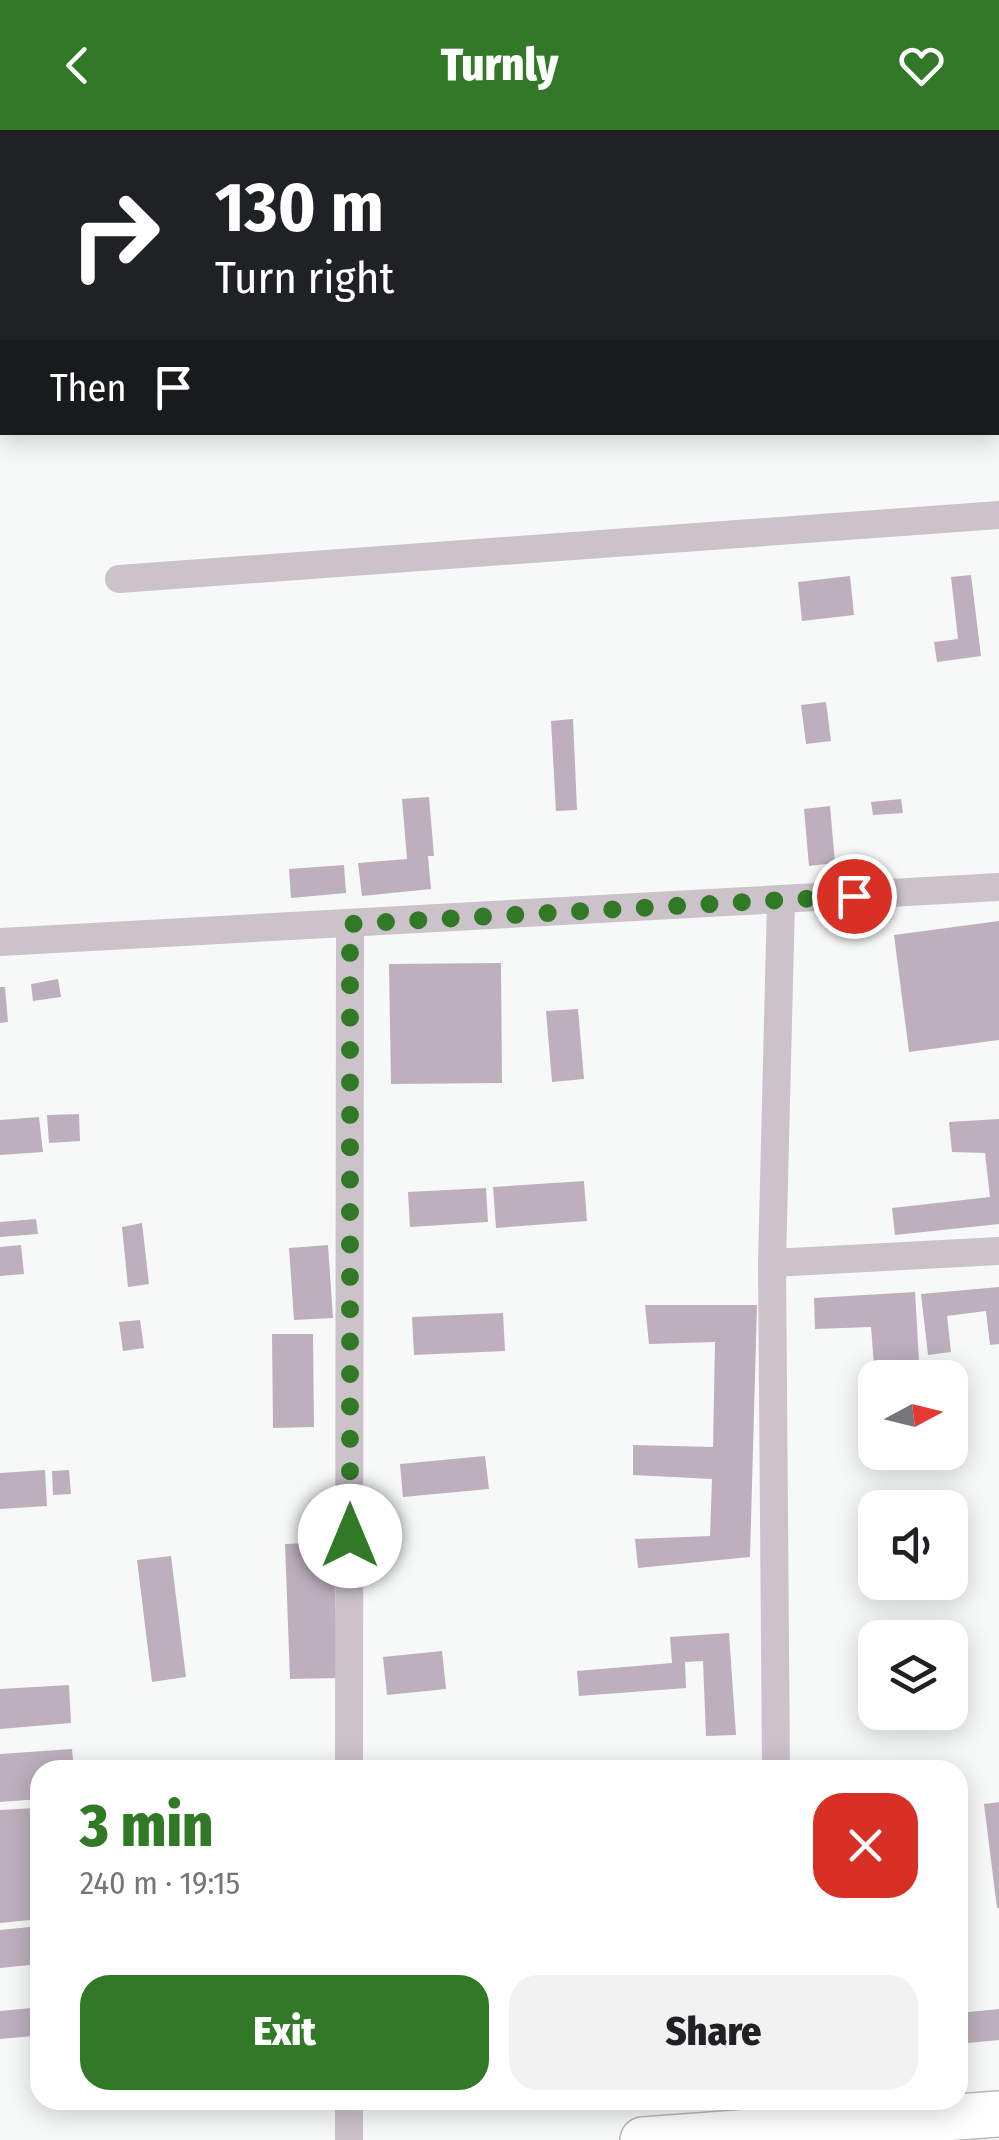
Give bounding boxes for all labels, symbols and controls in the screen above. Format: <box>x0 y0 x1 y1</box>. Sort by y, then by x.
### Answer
icon: back <box>50 38 105 93</box>
text: Turnly <box>441 38 558 92</box>
icon: heart <box>894 38 949 93</box>
text: 130 m <box>215 166 384 250</box>
icon: right <box>50 170 180 300</box>
text: Turn right <box>215 251 394 305</box>
icon: arrive <box>146 360 201 415</box>
text: Then <box>50 365 126 411</box>
pin <box>812 854 897 939</box>
icon: arrive <box>827 869 882 924</box>
north arrow <box>858 1360 968 1470</box>
map controls <box>858 1360 968 1730</box>
position arrow <box>298 1484 402 1588</box>
button: sound <box>858 1490 968 1600</box>
button: layers <box>858 1620 968 1730</box>
text: 3 min <box>80 1790 213 1862</box>
button: close <box>813 1793 918 1898</box>
text: 240 m · 19:15 <box>80 1864 240 1902</box>
button: Exit <box>80 1975 489 2090</box>
button: Share <box>509 1975 918 2090</box>

